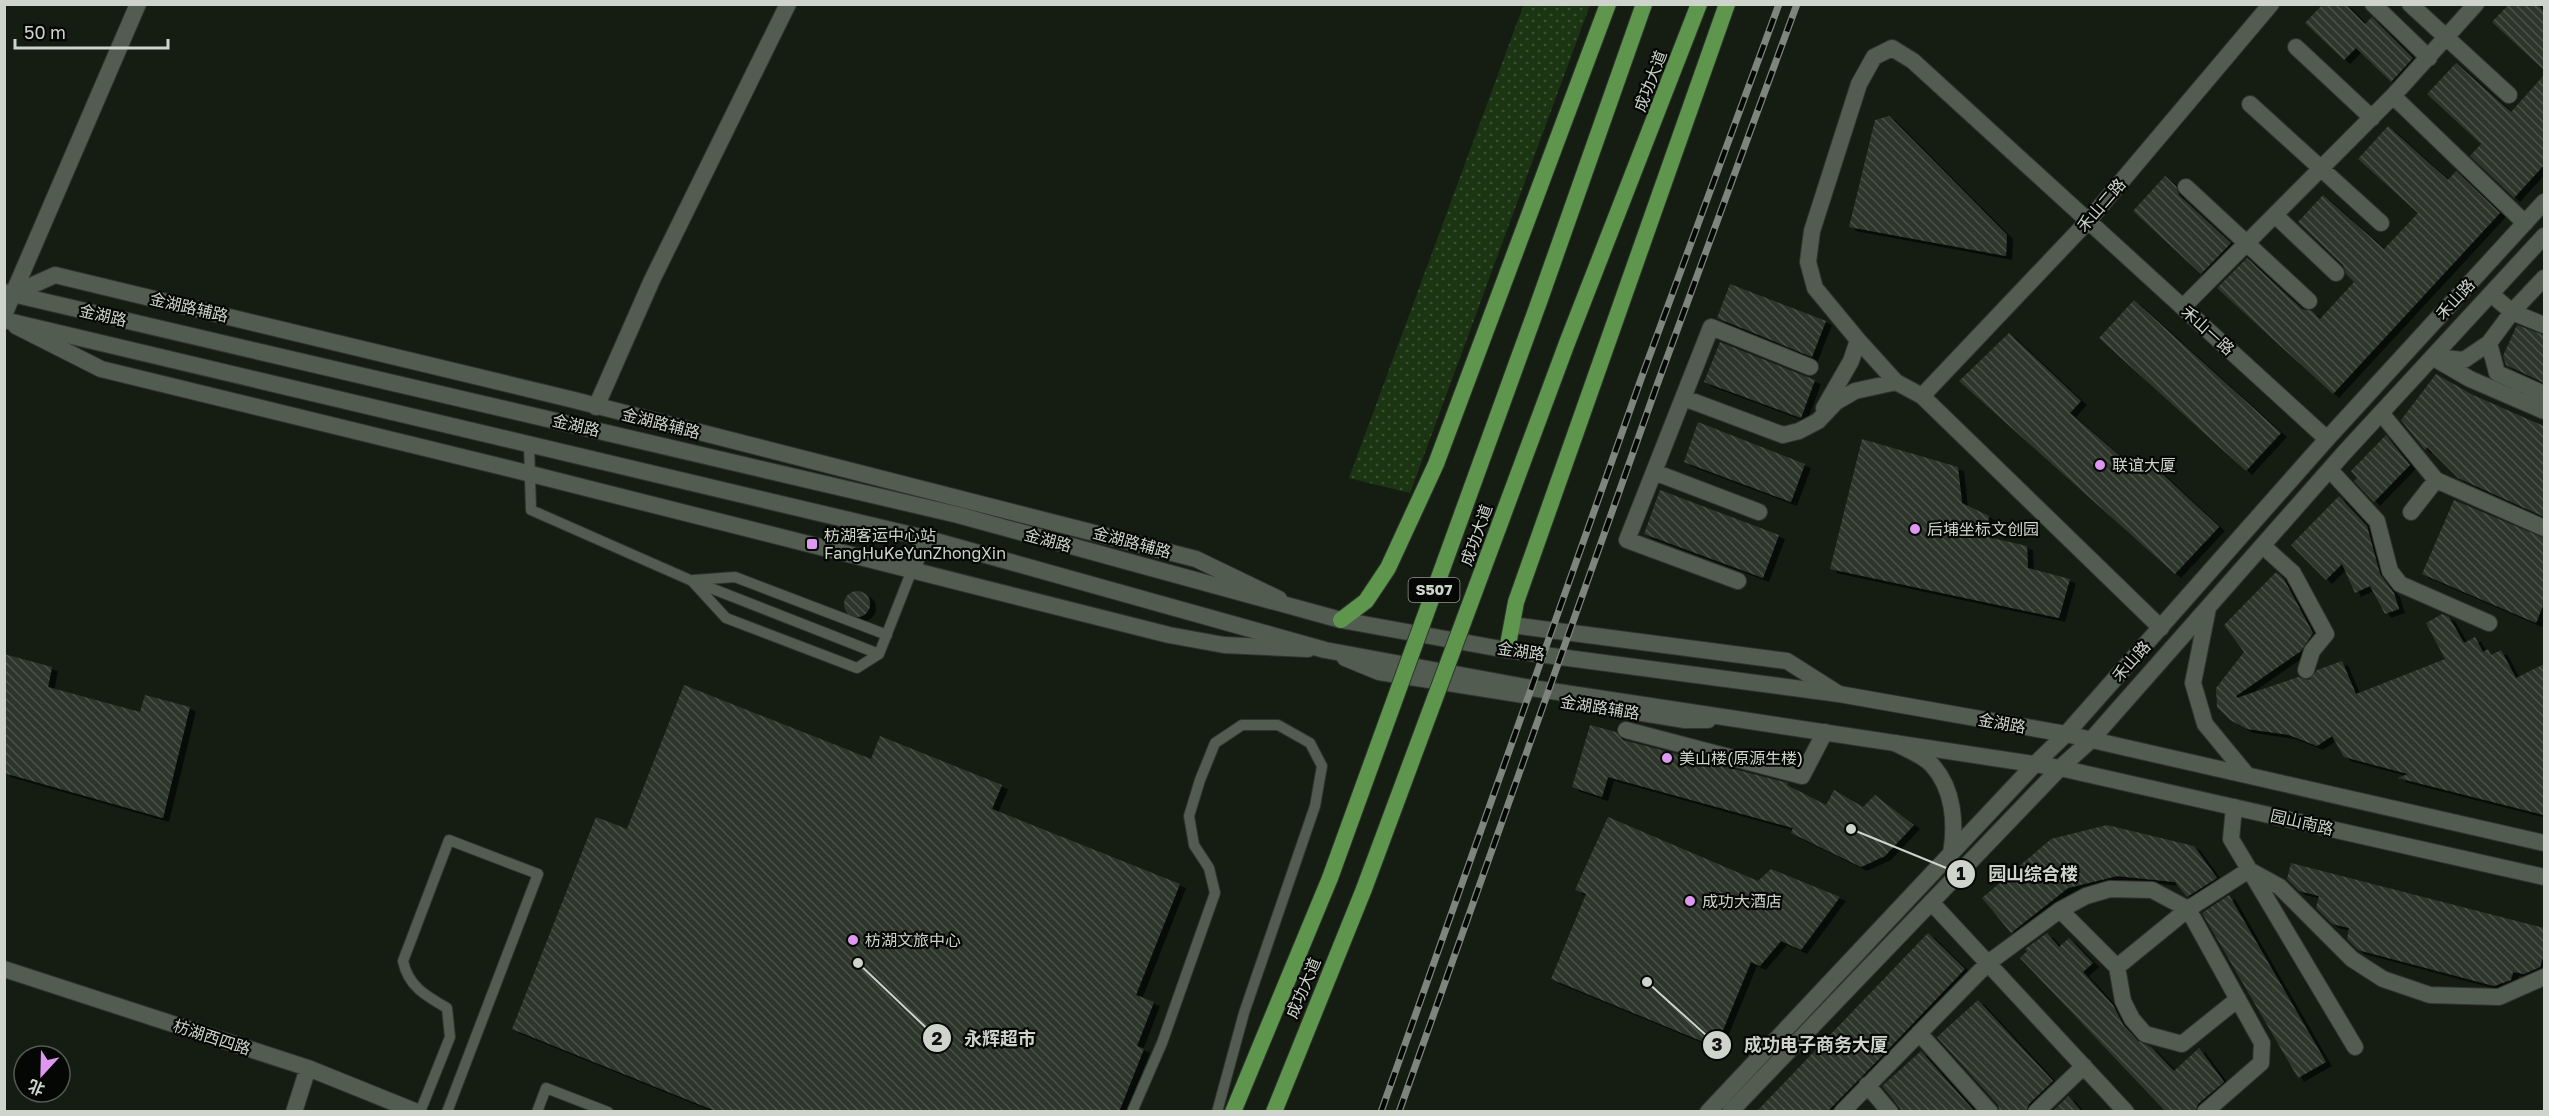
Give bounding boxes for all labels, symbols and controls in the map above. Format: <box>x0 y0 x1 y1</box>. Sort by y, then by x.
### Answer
scale bar <box>15 12 168 50</box>
text: 50 m <box>24 21 66 43</box>
street label: 成功大道 <box>1629 48 1671 114</box>
street label: 禾山二路 <box>2072 174 2130 236</box>
street label: 禾山路 <box>2431 275 2479 323</box>
street label: 金湖路辅路 <box>148 288 230 326</box>
street label: 金湖路 <box>77 300 129 330</box>
street label: 禾山一路 <box>2178 301 2238 359</box>
street label: 金湖路辅路 <box>620 404 702 442</box>
street label: 金湖路 <box>550 410 602 440</box>
place label: 联谊大厦 <box>2112 455 2176 475</box>
marker: 联谊大厦 <box>2093 458 2107 472</box>
street label: 成功大道 <box>1456 502 1496 568</box>
place label: 后埔坐标文创园 <box>1927 519 2039 539</box>
street label: 金湖路辅路 <box>1091 522 1173 562</box>
marker: 后埔坐标文创园 <box>1908 522 1922 536</box>
street label: 金湖路 <box>1022 524 1074 556</box>
place label: 枋湖客运中心站 FangHuKeYunZhongXin <box>824 525 1006 563</box>
marker: 枋湖客运中心站 FangHuKeYunZhongXin <box>805 537 819 551</box>
road number: S507 <box>1408 578 1460 602</box>
street label: 禾山路 <box>2108 636 2154 686</box>
street label: 金湖路 <box>1496 638 1546 664</box>
street label: 金湖路辅路 <box>1559 691 1641 723</box>
street label: 金湖路 <box>1977 709 2027 737</box>
place label: 美山楼(原源生楼) <box>1679 748 1803 768</box>
marker: 美山楼(原源生楼) <box>1660 751 1674 765</box>
street label: 园山南路 <box>2269 805 2335 839</box>
callout: 园山综合楼 <box>1946 856 2090 892</box>
text: 1 <box>1956 862 1966 884</box>
text: 园山综合楼 <box>1988 862 2078 884</box>
place label: 成功大酒店 <box>1702 891 1782 911</box>
marker: 成功大酒店 <box>1683 894 1697 908</box>
place label: 枋湖文旅中心 <box>865 930 961 950</box>
marker: 枋湖文旅中心 <box>846 933 860 947</box>
street label: 成功大道 <box>1281 955 1325 1021</box>
street label: 枋湖西四路 <box>171 1015 253 1059</box>
callout: 永辉超市 <box>922 1020 1048 1056</box>
text: 2 <box>932 1027 943 1049</box>
text: 永辉超市 <box>964 1027 1036 1049</box>
callout: 成功电子商务大厦 <box>1702 1027 1900 1063</box>
text: 3 <box>1712 1033 1723 1055</box>
text: 成功电子商务大厦 <box>1744 1033 1888 1055</box>
north arrow <box>12 1044 72 1104</box>
text: 北 <box>25 1076 48 1100</box>

